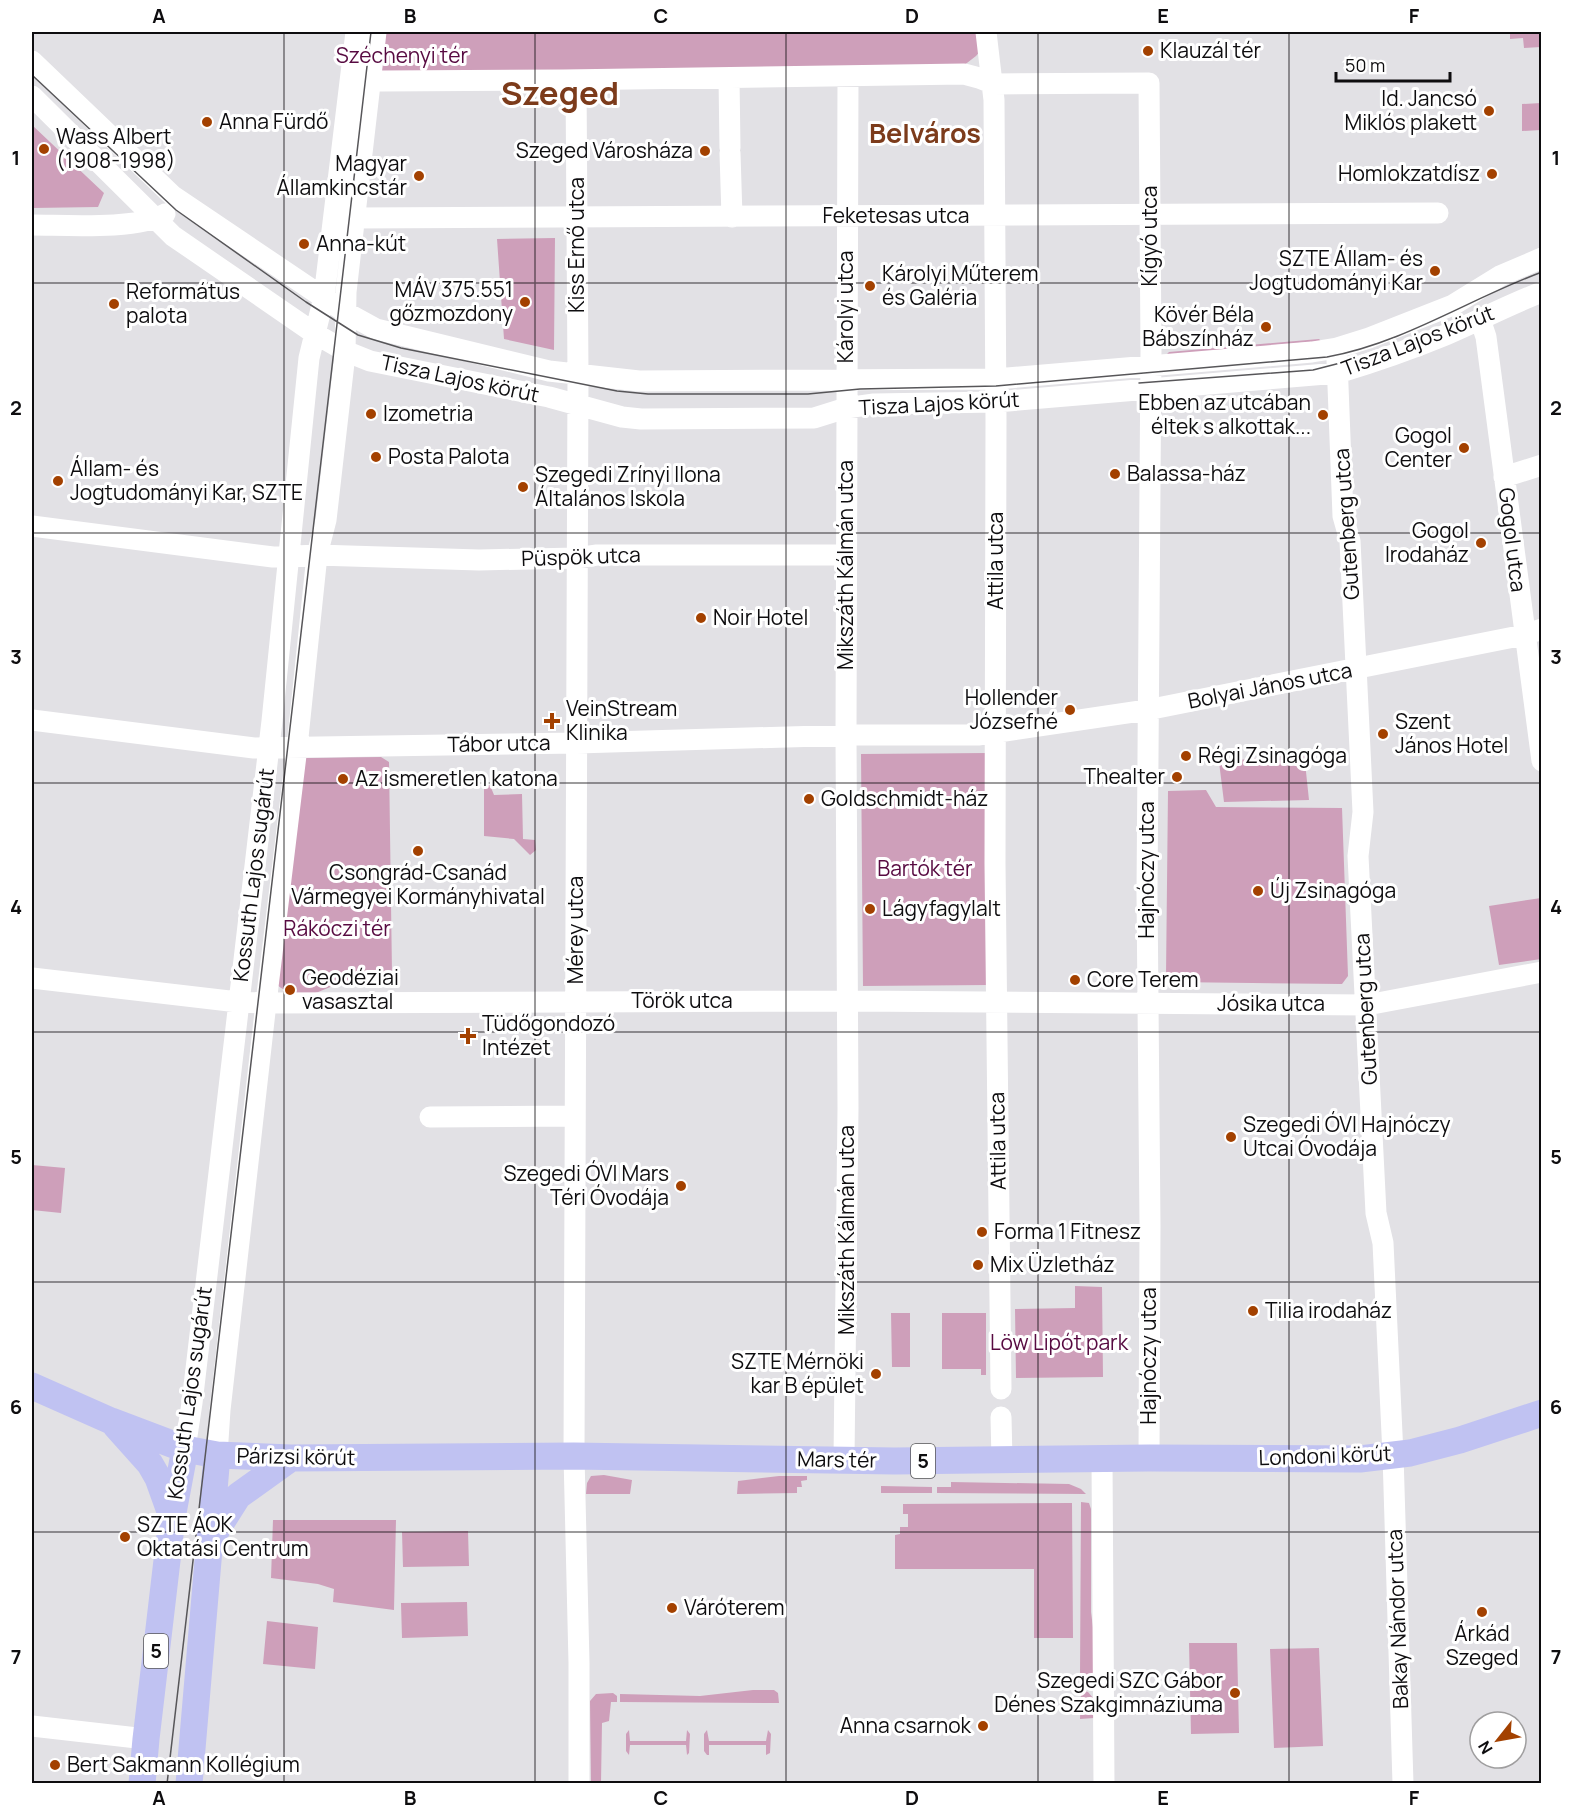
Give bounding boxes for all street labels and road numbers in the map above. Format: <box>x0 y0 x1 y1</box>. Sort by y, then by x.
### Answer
street label: Kiss Ernő utca <box>562 177 590 313</box>
street label: Kígyó utca <box>1135 186 1163 286</box>
street label: Feketesas utca <box>823 201 969 229</box>
street label: Károlyi utca <box>831 251 859 363</box>
street label: Tisza Lajos körút <box>1337 298 1498 382</box>
street label: Tisza Lajos körút <box>379 348 542 408</box>
street label: Tisza Lajos körút <box>858 385 1020 421</box>
street label: Gutenberg utca <box>1327 447 1365 601</box>
street label: Mikszáth Kálmán utca <box>831 460 859 670</box>
street label: Gogol utca <box>1493 486 1533 594</box>
street label: Attila utca <box>981 512 1009 610</box>
street label: Püspök utca <box>521 540 641 572</box>
street label: Bolyai János utca <box>1185 655 1354 715</box>
street label: Tábor utca <box>447 728 551 758</box>
street label: Kossuth Lajos sugárút <box>226 767 280 983</box>
street label: Hajnóczy utca <box>1132 801 1160 939</box>
street label: Mérey utca <box>561 876 589 984</box>
street label: Gutenberg utca <box>1347 932 1383 1086</box>
street label: Török utca <box>631 986 733 1014</box>
street label: Jósika utca <box>1217 989 1325 1017</box>
street label: Attila utca <box>982 1092 1012 1190</box>
street label: Mikszáth Kálmán utca <box>832 1125 860 1335</box>
street label: Kossuth Lajos sugárút <box>160 1285 218 1501</box>
street label: Hajnóczy utca <box>1134 1287 1162 1425</box>
street label: Londoni körút <box>1258 1439 1392 1471</box>
street label: Párizsi körút <box>236 1441 356 1471</box>
street label: Mars tér <box>797 1444 878 1474</box>
road number: 5 <box>911 1444 935 1478</box>
street label: Bakay Nándor utca <box>1380 1529 1414 1709</box>
road number: 5 <box>144 1634 168 1668</box>

